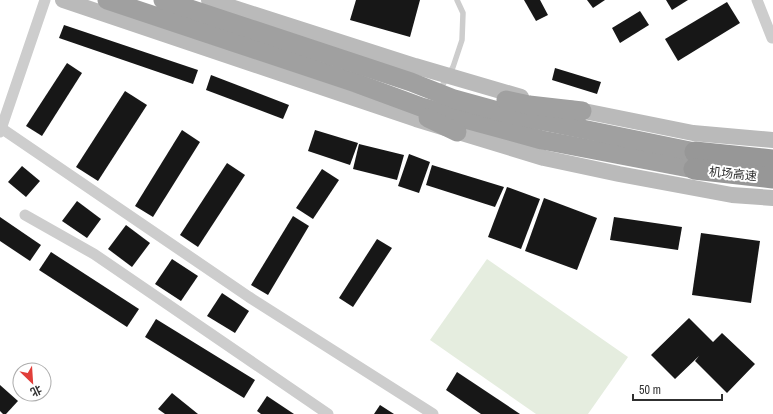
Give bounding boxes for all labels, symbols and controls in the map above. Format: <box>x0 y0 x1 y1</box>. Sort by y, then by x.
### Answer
street label: 机场高速 <box>708 164 758 184</box>
north arrow <box>12 362 52 402</box>
scale bar <box>633 376 722 402</box>
text: 北 <box>28 382 44 400</box>
text: 50 m <box>639 382 661 398</box>

